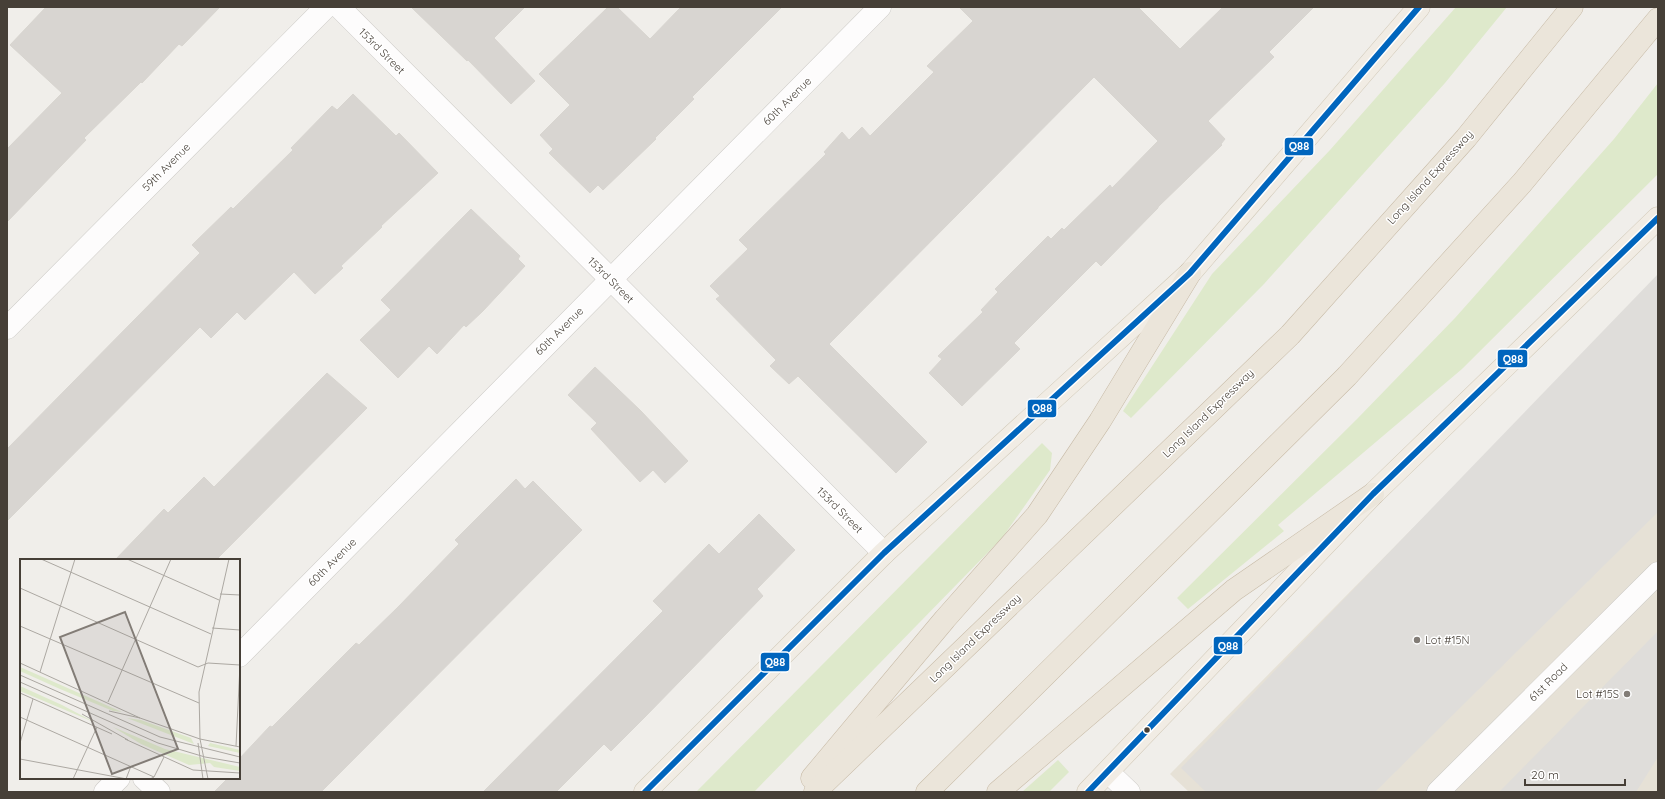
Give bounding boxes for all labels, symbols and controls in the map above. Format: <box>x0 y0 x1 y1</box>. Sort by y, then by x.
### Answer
street label: 153rd Street <box>356 25 408 77</box>
street label: 60th Avenue <box>760 74 814 128</box>
street label: Long Island Expressway <box>1384 127 1476 227</box>
line badge: Q88 <box>1284 137 1314 156</box>
text: Q88 <box>1289 139 1309 153</box>
street label: 59th Avenue <box>139 140 193 194</box>
street label: 153rd Street <box>585 254 637 306</box>
street label: 60th Avenue <box>532 304 586 358</box>
line badge: Q88 <box>1497 349 1528 368</box>
text: Q88 <box>1503 352 1523 366</box>
street label: Long Island Expressway <box>1159 366 1257 460</box>
line badge: Q88 <box>1027 399 1057 418</box>
text: Q88 <box>1032 401 1052 415</box>
street label: 153rd Street <box>814 484 866 536</box>
street label: 60th Avenue <box>305 535 359 589</box>
inset map <box>20 559 240 779</box>
street label: Long Island Expressway <box>926 591 1024 685</box>
place label: Lot #15N <box>1425 633 1470 647</box>
marker: Lot #15N <box>1412 635 1422 645</box>
line badge: Q88 <box>1213 636 1243 655</box>
text: Q88 <box>1218 639 1238 653</box>
line badge: Q88 <box>760 652 790 672</box>
text: Q88 <box>765 655 785 669</box>
street label: 61st Road <box>1526 660 1570 704</box>
place label: Lot #15S <box>1576 687 1619 701</box>
marker: Lot #15S <box>1622 689 1632 699</box>
unlabelled marker <box>1142 725 1152 735</box>
scale bar <box>1525 761 1625 787</box>
text: 20 m <box>1531 767 1559 782</box>

